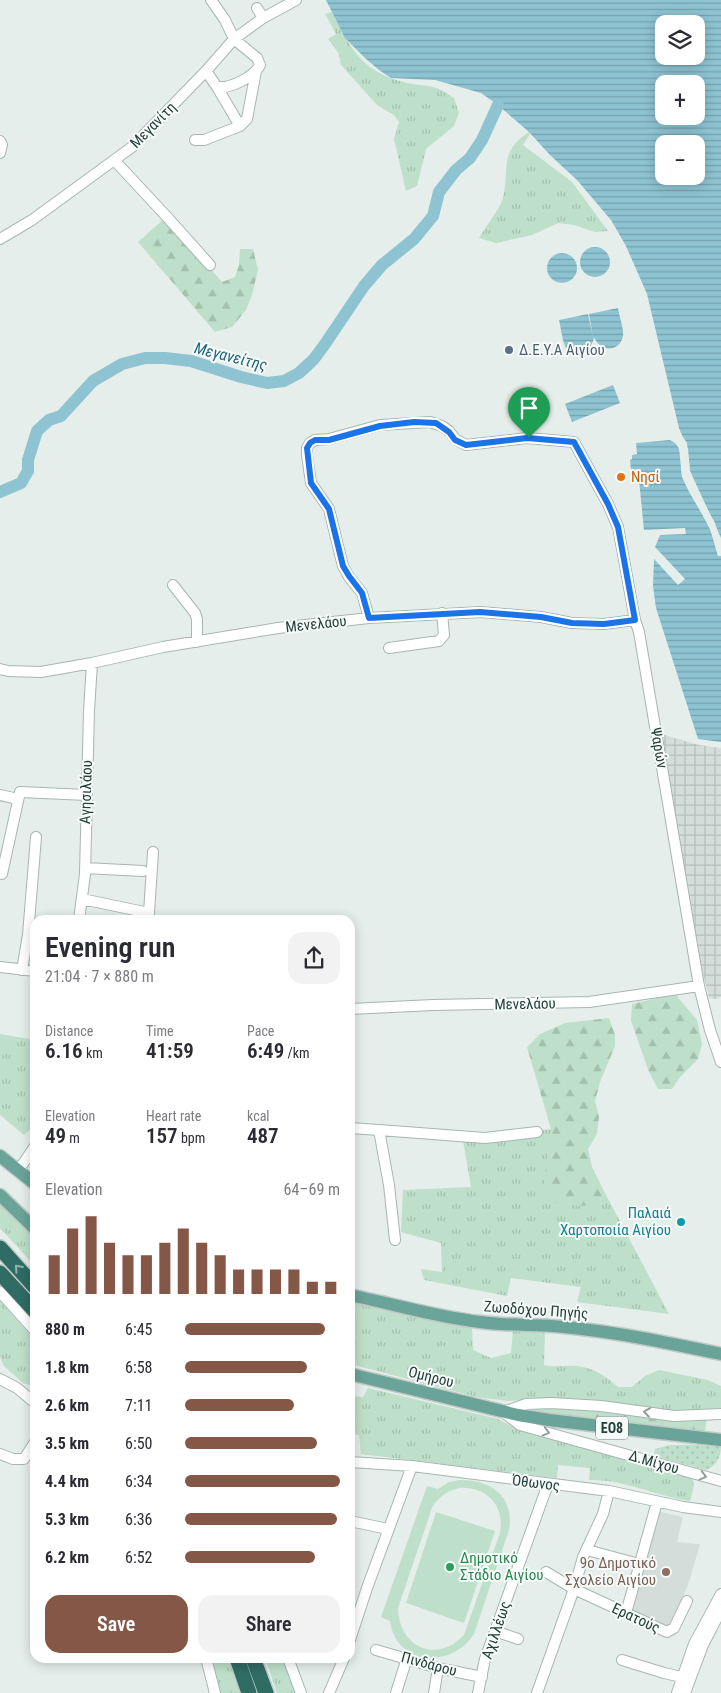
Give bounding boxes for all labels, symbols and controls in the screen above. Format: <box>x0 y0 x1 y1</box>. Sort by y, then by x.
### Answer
map controls <box>655 15 705 185</box>
button: layers <box>655 15 705 65</box>
button: + <box>655 75 705 125</box>
street label: Μεγανίτη <box>126 98 180 152</box>
button: − <box>655 135 705 185</box>
water label: Μεγανείτης <box>193 338 269 375</box>
place label: Δ.Ε.Υ.Α Αιγίου <box>519 341 605 359</box>
marker: Δ.Ε.Υ.Α Αιγίου <box>503 344 515 356</box>
pin <box>508 387 550 438</box>
icon: arrive <box>515 394 543 422</box>
place label: Νησί <box>631 468 660 486</box>
marker: Νησί <box>615 471 627 483</box>
street label: Μενελάου <box>285 612 347 636</box>
street label: Ψαρών <box>647 726 672 770</box>
street label: Αγησιλάου <box>76 760 96 824</box>
text: Evening run <box>45 931 175 964</box>
button: share <box>288 932 340 984</box>
text: 21:04 · 7 × 880 m <box>45 967 154 986</box>
street label: Μενελάου <box>494 994 556 1014</box>
text: Distance <box>45 1023 93 1039</box>
text: Time <box>146 1023 174 1039</box>
text: Pace <box>247 1023 274 1039</box>
text: 6.16 <box>45 1039 83 1063</box>
text: 41:59 <box>146 1039 194 1063</box>
text: 6:49 <box>247 1039 284 1063</box>
text: km <box>83 1045 103 1061</box>
text: /km <box>284 1045 310 1061</box>
text: Elevation <box>45 1108 95 1124</box>
text: Heart rate <box>146 1108 201 1124</box>
text: kcal <box>247 1108 270 1124</box>
text: 49 <box>45 1124 66 1148</box>
text: 157 <box>146 1124 178 1148</box>
text: 487 <box>247 1124 279 1148</box>
text: m <box>66 1130 80 1146</box>
text: bpm <box>178 1130 205 1146</box>
text: Elevation <box>45 1180 103 1199</box>
text: 64–69 m <box>284 1180 340 1199</box>
place label: Παλαιά Χαρτοποιία Αιγίου <box>560 1204 672 1239</box>
marker: Παλαιά Χαρτοποιία Αιγίου <box>675 1216 687 1228</box>
one-way arrow <box>14 1264 23 1273</box>
street label: Ζωοδόχου Πηγής <box>483 1297 589 1323</box>
text: 880 m <box>45 1320 85 1339</box>
text: 6:45 <box>125 1320 152 1339</box>
text: 1.8 km <box>45 1358 89 1377</box>
text: 6:58 <box>125 1358 152 1377</box>
street label: Ομήρου <box>406 1363 456 1391</box>
text: 2.6 km <box>45 1396 89 1415</box>
text: 7:11 <box>125 1396 152 1415</box>
one-way arrow <box>643 1407 651 1418</box>
road number: ΕΟ8 <box>596 1416 628 1440</box>
one-way arrow <box>542 1427 550 1437</box>
text: 3.5 km <box>45 1434 89 1453</box>
text: 6:50 <box>125 1434 152 1453</box>
street label: Δ.Μίχου <box>627 1446 681 1478</box>
one-way arrow <box>699 1470 707 1481</box>
street label: Όθωνος <box>510 1471 561 1495</box>
text: 4.4 km <box>45 1472 89 1491</box>
text: 6:34 <box>125 1472 152 1491</box>
text: 5.3 km <box>45 1510 89 1529</box>
text: 6:36 <box>125 1510 152 1529</box>
text: 6.2 km <box>45 1548 89 1567</box>
text: 6:52 <box>125 1548 152 1567</box>
place label: Δημοτικό Στάδιο Αιγίου <box>460 1549 543 1584</box>
place label: 9ο Δημοτικό Σχολείο Αιγίου <box>565 1554 656 1589</box>
marker: Δημοτικό Στάδιο Αιγίου <box>444 1561 456 1573</box>
marker: 9ο Δημοτικό Σχολείο Αιγίου <box>660 1566 672 1578</box>
button: Save <box>45 1595 188 1653</box>
button: Share <box>198 1595 340 1653</box>
street label: Αχιλλέως <box>478 1599 514 1661</box>
street label: Ερατούς <box>609 1599 663 1637</box>
street label: Πινδάρου <box>399 1648 459 1680</box>

